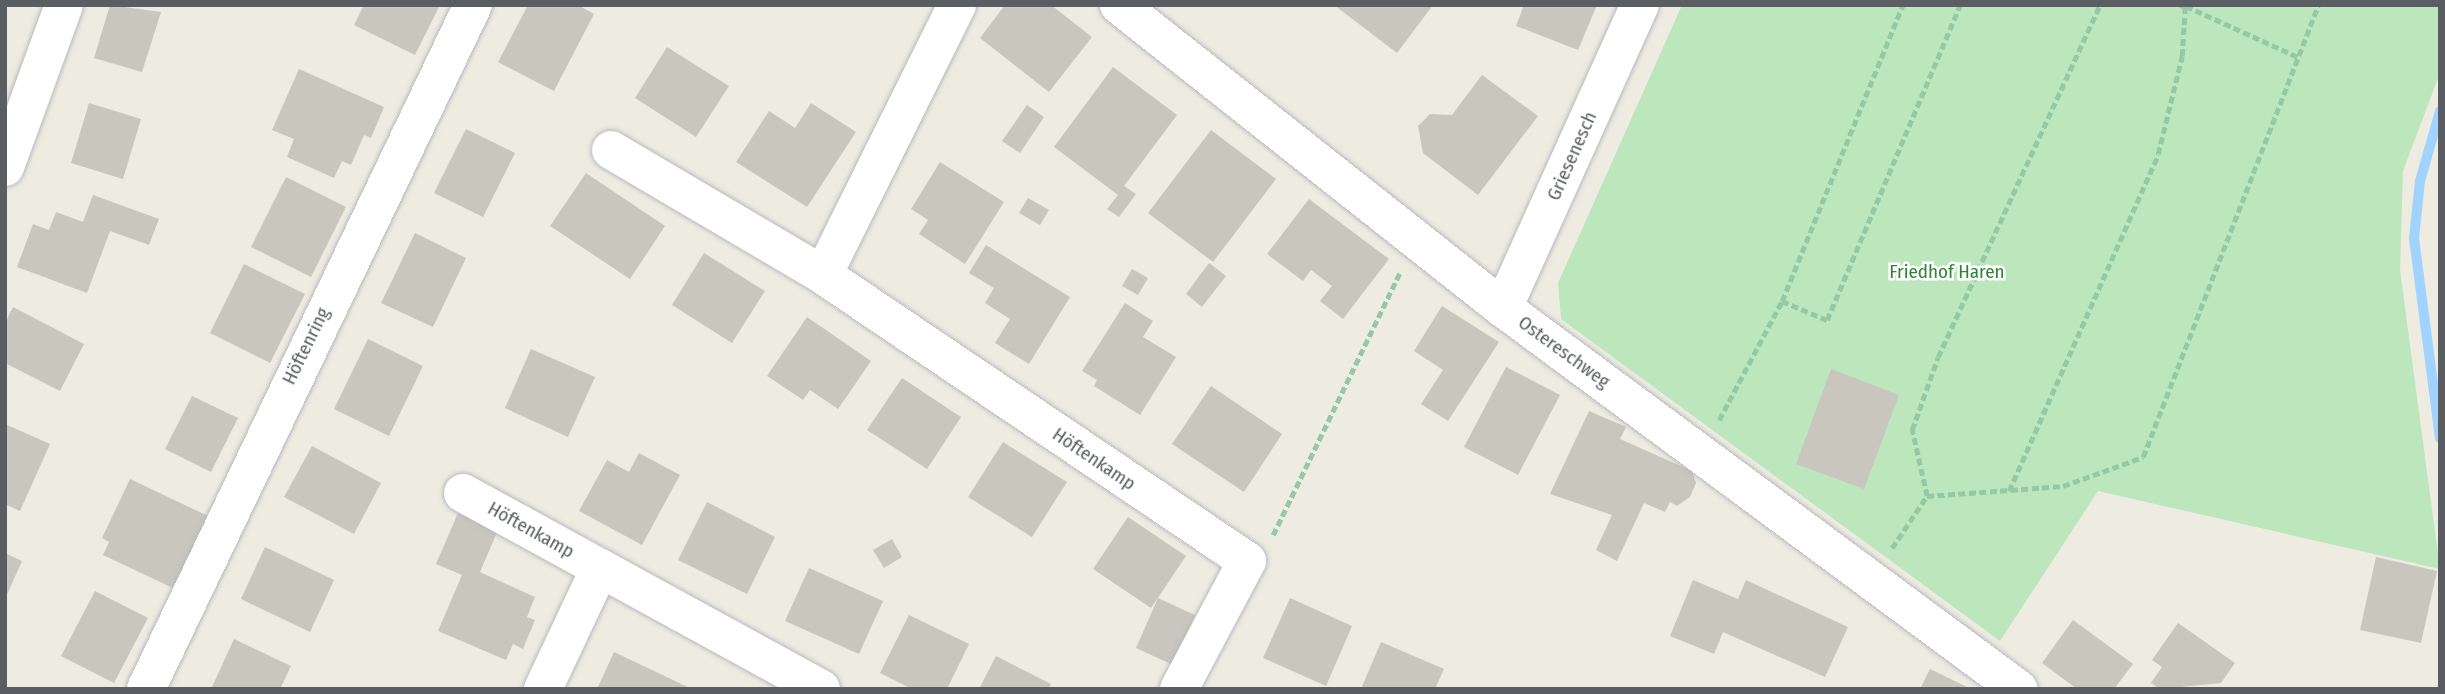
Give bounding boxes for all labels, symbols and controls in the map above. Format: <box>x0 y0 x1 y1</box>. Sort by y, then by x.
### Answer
street label: Griesenesch <box>1542 108 1602 204</box>
park label: Friedhof Haren <box>1889 261 2005 283</box>
street label: Höftenring <box>278 304 334 388</box>
street label: Ostereschweg <box>1514 311 1614 393</box>
street label: Höftenkamp <box>1048 423 1140 495</box>
street label: Höftenkamp <box>484 497 578 563</box>

